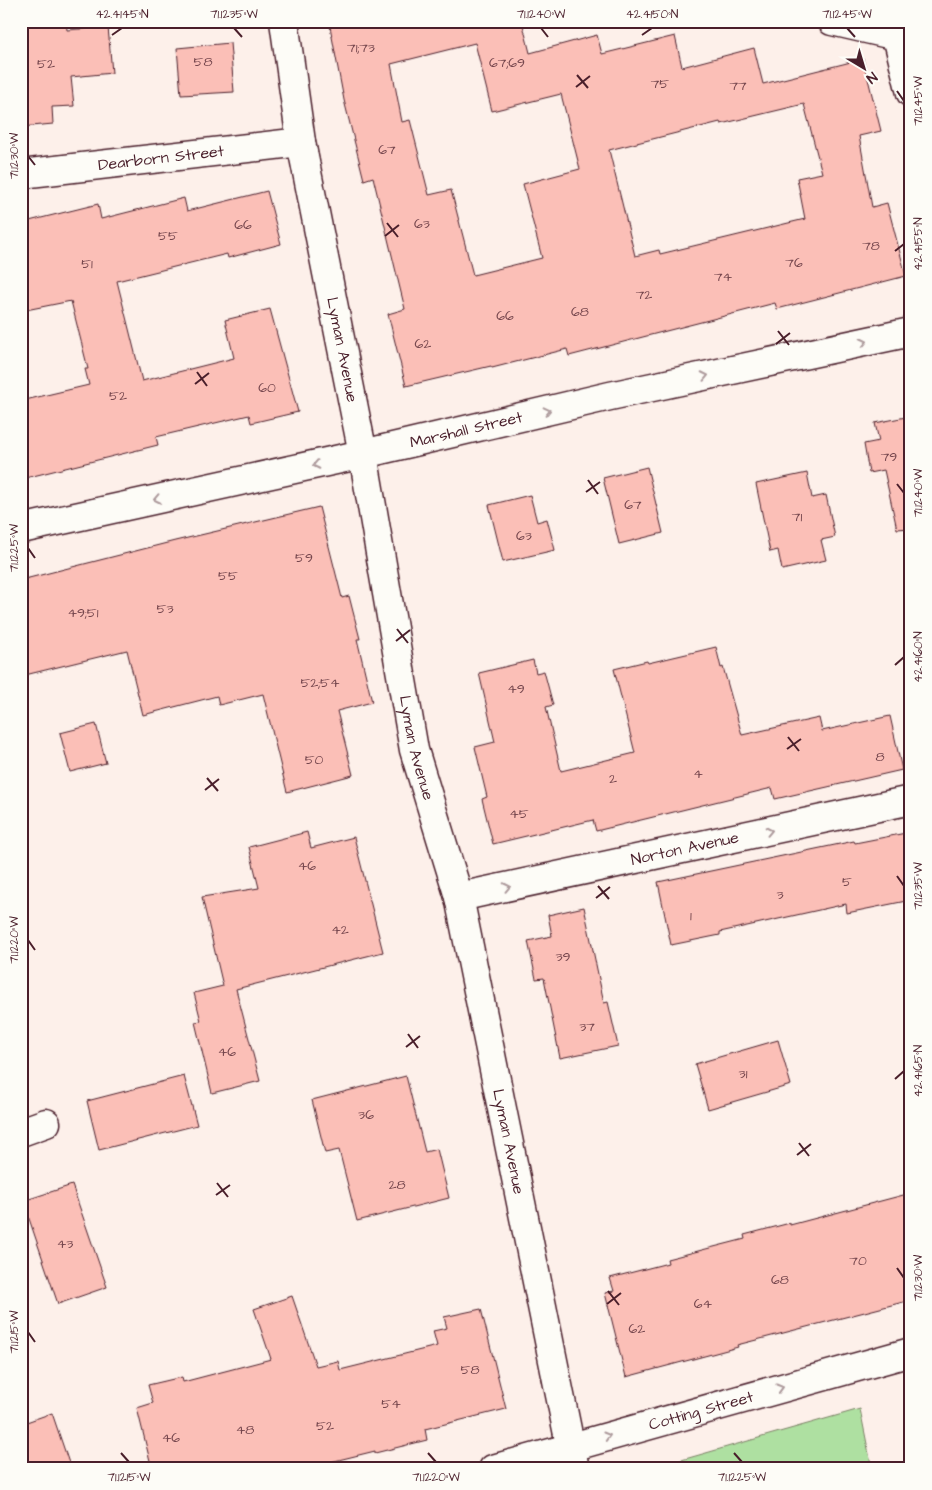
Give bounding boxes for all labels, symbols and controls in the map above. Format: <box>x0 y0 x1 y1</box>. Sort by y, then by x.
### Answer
text: 42.4145°N <box>95 6 149 23</box>
text: 71.1235°W <box>210 6 258 23</box>
text: 71.1240°W <box>517 6 566 23</box>
text: 42.4150°N <box>626 6 679 23</box>
text: 71.1245°W <box>822 6 873 23</box>
house number: 71;73 <box>347 38 375 58</box>
north arrow <box>840 42 890 92</box>
house number: 58 <box>194 52 213 72</box>
house number: 67;69 <box>489 53 525 73</box>
house number: 52 <box>37 54 55 74</box>
text: N <box>862 67 881 88</box>
house number: 75 <box>651 74 669 94</box>
text: 71.1245°W <box>910 75 927 126</box>
house number: 77 <box>729 76 747 96</box>
text: 71.1230°W <box>6 132 23 179</box>
street label: Dearborn Street <box>97 140 226 176</box>
house number: 67 <box>378 140 396 160</box>
house number: 63 <box>414 214 430 234</box>
house number: 66 <box>234 215 252 235</box>
text: 42.4155°N <box>910 217 927 271</box>
house number: 55 <box>158 226 178 246</box>
house number: 78 <box>862 236 880 256</box>
house number: 76 <box>785 253 803 273</box>
house number: 51 <box>81 254 93 274</box>
house number: 74 <box>714 267 733 287</box>
house number: 72 <box>636 285 652 305</box>
street label: Lyman Avenue <box>321 295 364 405</box>
house number: 68 <box>571 302 589 322</box>
house number: 66 <box>496 306 514 326</box>
house number: 62 <box>415 334 431 354</box>
one-way arrow <box>860 337 869 347</box>
one-way arrow <box>701 371 710 381</box>
house number: 60 <box>258 378 276 398</box>
house number: 52 <box>109 386 127 406</box>
street label: Marshall Street <box>408 406 525 454</box>
one-way arrow <box>542 406 551 417</box>
house number: 79 <box>881 447 897 467</box>
one-way arrow <box>311 459 320 469</box>
text: 71.1240°W <box>910 468 927 517</box>
one-way arrow <box>152 493 161 504</box>
house number: 67 <box>624 495 642 515</box>
house number: 71 <box>792 507 802 527</box>
text: 71.1225°W <box>6 523 23 572</box>
house number: 63 <box>516 526 532 546</box>
house number: 59 <box>295 548 313 568</box>
house number: 55 <box>218 566 238 586</box>
house number: 53 <box>156 599 174 619</box>
house number: 49;51 <box>68 603 99 623</box>
text: 42.4160°N <box>910 631 927 683</box>
house number: 52;54 <box>300 673 340 693</box>
house number: 49 <box>507 679 525 699</box>
street label: Lyman Avenue <box>394 694 440 803</box>
house number: 8 <box>875 747 885 767</box>
house number: 50 <box>305 750 324 770</box>
house number: 4 <box>693 764 703 784</box>
house number: 2 <box>609 769 617 789</box>
house number: 45 <box>509 804 529 824</box>
street label: Norton Avenue <box>629 826 741 871</box>
one-way arrow <box>764 826 773 837</box>
house number: 46 <box>298 856 316 876</box>
text: 71.1235°W <box>910 862 927 910</box>
house number: 5 <box>842 872 852 892</box>
one-way arrow <box>503 882 512 893</box>
house number: 3 <box>776 885 784 905</box>
house number: 1 <box>690 906 692 926</box>
text: 71.1220°W <box>6 916 23 964</box>
house number: 42 <box>331 920 349 940</box>
house number: 39 <box>555 947 571 967</box>
house number: 37 <box>579 1017 595 1037</box>
house number: 46 <box>218 1042 236 1062</box>
text: 42.4165°N <box>910 1044 927 1097</box>
house number: 31 <box>739 1064 748 1084</box>
street label: Lyman Avenue <box>487 1087 530 1197</box>
house number: 36 <box>358 1105 374 1125</box>
house number: 28 <box>388 1175 406 1195</box>
house number: 43 <box>57 1234 73 1254</box>
house number: 70 <box>849 1251 867 1271</box>
text: 71.1230°W <box>910 1254 927 1301</box>
house number: 68 <box>771 1270 789 1290</box>
house number: 64 <box>694 1294 713 1314</box>
text: 71.1215°W <box>6 1310 23 1353</box>
house number: 62 <box>629 1319 645 1339</box>
house number: 58 <box>461 1360 480 1380</box>
one-way arrow <box>776 1383 785 1394</box>
street label: Cotting Street <box>646 1386 756 1436</box>
house number: 54 <box>381 1394 401 1414</box>
house number: 52 <box>316 1416 334 1436</box>
house number: 48 <box>236 1420 254 1440</box>
house number: 46 <box>162 1428 180 1448</box>
one-way arrow <box>602 1432 610 1442</box>
text: 71.1215°W <box>108 1469 151 1486</box>
text: 71.1220°W <box>412 1469 460 1486</box>
text: 71.1225°W <box>718 1469 767 1486</box>

